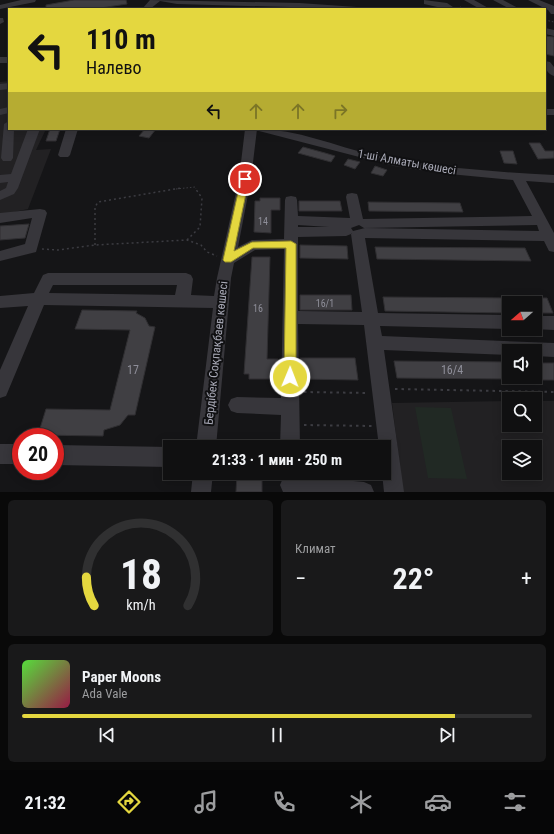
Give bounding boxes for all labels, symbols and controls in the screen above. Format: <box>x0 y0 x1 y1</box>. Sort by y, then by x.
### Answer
text: 110 m <box>86 23 156 56</box>
icon: left <box>20 24 72 76</box>
text: Налево <box>86 57 142 78</box>
icon: left <box>203 100 225 122</box>
icon: ahead <box>245 100 267 122</box>
icon: ahead <box>287 100 309 122</box>
icon: right <box>329 100 351 122</box>
street label: 1-ші Алматы көшесі <box>357 146 457 178</box>
pin <box>228 162 262 196</box>
icon: arrive <box>234 168 256 190</box>
house number: 14 <box>258 216 268 227</box>
street label: Бердібек Соқпақбаев көшесі <box>201 280 231 426</box>
north arrow <box>502 296 542 336</box>
map controls <box>502 296 542 480</box>
house number: 16/1 <box>316 298 334 309</box>
house number: 16 <box>253 303 263 314</box>
button: sound <box>502 344 542 384</box>
position arrow <box>269 356 311 398</box>
house number: 17 <box>127 363 139 377</box>
house number: 16/4 <box>441 363 463 377</box>
button: search <box>502 392 542 432</box>
speed limit sign: 20 <box>12 428 64 480</box>
button: layers <box>502 440 542 480</box>
text: 21:33 · 1 мин · 250 m <box>212 451 342 469</box>
text: Климат <box>295 541 336 556</box>
text: 18 <box>119 550 162 599</box>
text: 22° <box>393 561 435 596</box>
text: − <box>295 566 306 591</box>
text: + <box>521 566 532 591</box>
text: km/h <box>126 597 155 613</box>
text: Paper Moons <box>82 668 161 686</box>
text: Ada Vale <box>82 686 127 701</box>
icon: previous <box>96 724 118 746</box>
icon: pause <box>266 724 288 746</box>
icon: next <box>436 724 458 746</box>
icon: directions <box>115 788 143 816</box>
icon: music <box>192 788 220 816</box>
icon: phone <box>270 788 298 816</box>
icon: climate <box>347 788 375 816</box>
icon: car <box>424 788 452 816</box>
icon: filters <box>501 788 529 816</box>
text: 21:32 <box>25 792 66 813</box>

